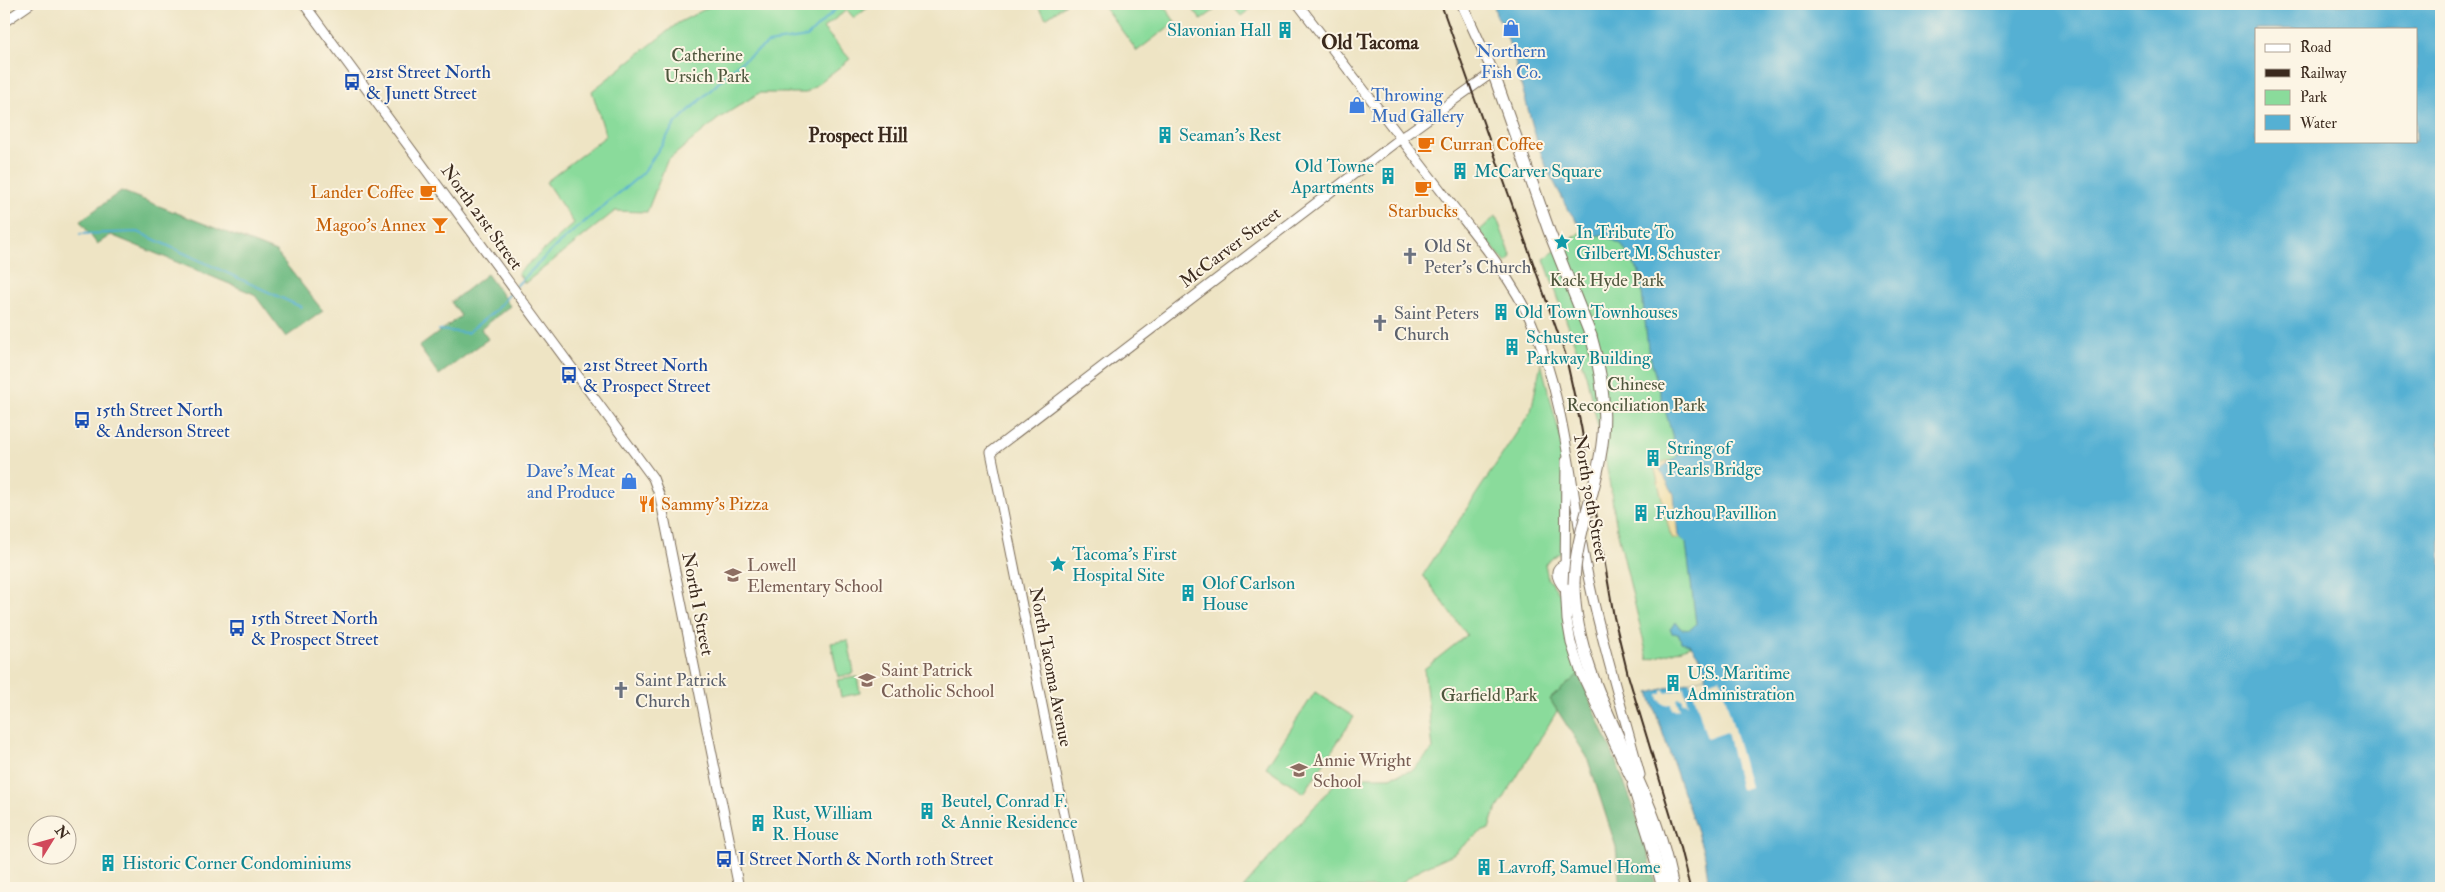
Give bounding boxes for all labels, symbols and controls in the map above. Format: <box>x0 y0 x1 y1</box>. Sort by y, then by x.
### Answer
shop icon: Northern Fish Co. <box>1501 18 1521 38</box>
place label: Slavonian Hall <box>1167 19 1271 42</box>
building icon: Slavonian Hall <box>1275 20 1295 40</box>
legend <box>2255 28 2418 142</box>
district label: Old Tacoma <box>1321 30 1420 55</box>
text: Road <box>2300 38 2332 57</box>
place label: Northern Fish Co. <box>1476 40 1546 84</box>
park label: Catherine Ursich Park <box>664 44 750 88</box>
place label: 21st Street North & Junett Street <box>366 61 491 105</box>
text: Railway <box>2300 64 2347 83</box>
bus stop icon: 21st Street North & Junett Street <box>342 72 362 92</box>
place label: Throwing Mud Gallery <box>1371 84 1465 128</box>
text: Park <box>2300 88 2327 107</box>
shop icon: Throwing Mud Gallery <box>1347 95 1367 115</box>
text: Water <box>2299 114 2337 133</box>
district label: Prospect Hill <box>808 124 908 149</box>
place label: Seaman's Rest <box>1179 124 1281 147</box>
building icon: Seaman's Rest <box>1155 125 1175 145</box>
place label: Curran Coffee <box>1440 133 1544 156</box>
cafe icon: Curran Coffee <box>1416 134 1436 154</box>
place label: Old Towne Apartments <box>1290 155 1374 199</box>
street label: North 21st Street <box>436 160 528 275</box>
place label: McCarver Square <box>1474 160 1602 183</box>
building icon: McCarver Square <box>1450 161 1470 181</box>
building icon: Old Towne Apartments <box>1378 166 1398 186</box>
cafe icon: Starbucks <box>1413 178 1433 198</box>
place label: Lander Coffee <box>310 181 414 204</box>
cafe icon: Lander Coffee <box>418 182 438 202</box>
place label: Starbucks <box>1388 200 1458 223</box>
street label: McCarver Street <box>1175 202 1286 293</box>
place label: Magoo's Annex <box>315 214 426 237</box>
bar icon: Magoo's Annex <box>430 215 450 235</box>
place label: In Tribute To Gilbert M. Schuster <box>1576 221 1720 265</box>
place icon: In Tribute To Gilbert M. Schuster <box>1552 232 1572 252</box>
place label: Old St Peter's Church <box>1424 235 1532 279</box>
church icon: Old St Peter's Church <box>1400 246 1420 266</box>
park label: Kack Hyde Park <box>1550 269 1665 292</box>
place label: Old Town Townhouses <box>1515 301 1678 324</box>
place label: Saint Peters Church <box>1394 302 1479 346</box>
building icon: Old Town Townhouses <box>1491 302 1511 322</box>
church icon: Saint Peters Church <box>1370 313 1390 333</box>
place label: Schuster Parkway Building <box>1526 326 1652 370</box>
building icon: Schuster Parkway Building <box>1502 337 1522 357</box>
place label: 21st Street North & Prospect Street <box>583 354 711 398</box>
bus stop icon: 21st Street North & Prospect Street <box>559 365 579 385</box>
park label: Chinese Reconciliation Park <box>1566 373 1706 417</box>
place label: 15th Street North & Anderson Street <box>96 399 230 443</box>
bus stop icon: 15th Street North & Anderson Street <box>72 410 92 430</box>
street label: North 30th Street <box>1568 433 1613 564</box>
place label: String of Pearls Bridge <box>1667 437 1762 481</box>
building icon: String of Pearls Bridge <box>1643 448 1663 468</box>
place label: Dave's Meat and Produce <box>526 460 615 504</box>
shop icon: Dave's Meat and Produce <box>619 471 639 491</box>
place label: Sammy’s Pizza <box>661 493 769 516</box>
restaurant icon: Sammy’s Pizza <box>637 494 657 514</box>
place label: Fuzhou Pavillion <box>1655 502 1777 525</box>
building icon: Fuzhou Pavillion <box>1631 503 1651 523</box>
place label: Tacoma's First Hospital Site <box>1072 543 1177 587</box>
street label: North I Street <box>676 551 719 658</box>
place label: Lowell Elementary School <box>747 554 883 598</box>
place icon: Tacoma's First Hospital Site <box>1048 554 1068 574</box>
school or university icon: Lowell Elementary School <box>723 565 743 585</box>
place label: Olof Carlson House <box>1202 572 1295 616</box>
building icon: Olof Carlson House <box>1178 583 1198 603</box>
street label: North Tacoma Avenue <box>1024 585 1077 749</box>
place label: 15th Street North & Prospect Street <box>251 607 379 651</box>
bus stop icon: 15th Street North & Prospect Street <box>227 618 247 638</box>
place label: Saint Patrick Catholic School <box>881 659 995 703</box>
place label: U.S. Maritime Administration <box>1686 662 1795 706</box>
place label: Saint Patrick Church <box>635 669 727 713</box>
school or university icon: Saint Patrick Catholic School <box>857 670 877 690</box>
building icon: U.S. Maritime Administration <box>1663 673 1683 693</box>
church icon: Saint Patrick Church <box>611 680 631 700</box>
park label: Garfield Park <box>1441 684 1538 707</box>
place label: Annie Wright School <box>1312 749 1411 793</box>
school or university icon: Annie Wright School <box>1289 760 1309 780</box>
place label: Beutel, Conrad F. & Annie Residence <box>941 790 1078 834</box>
building icon: Beutel, Conrad F. & Annie Residence <box>917 801 937 821</box>
place label: Rust, William R. House <box>772 802 873 846</box>
building icon: Rust, William R. House <box>748 813 768 833</box>
north arrow <box>28 814 78 864</box>
text: N <box>51 822 73 843</box>
place label: I Street North & North 10th Street <box>738 848 993 871</box>
bus stop icon: I Street North & North 10th Street <box>714 849 734 869</box>
place label: Historic Corner Condominiums <box>122 852 351 875</box>
building icon: Historic Corner Condominiums <box>98 853 118 873</box>
place label: Lavroff, Samuel Home <box>1498 856 1661 879</box>
building icon: Lavroff, Samuel Home <box>1474 857 1494 877</box>

